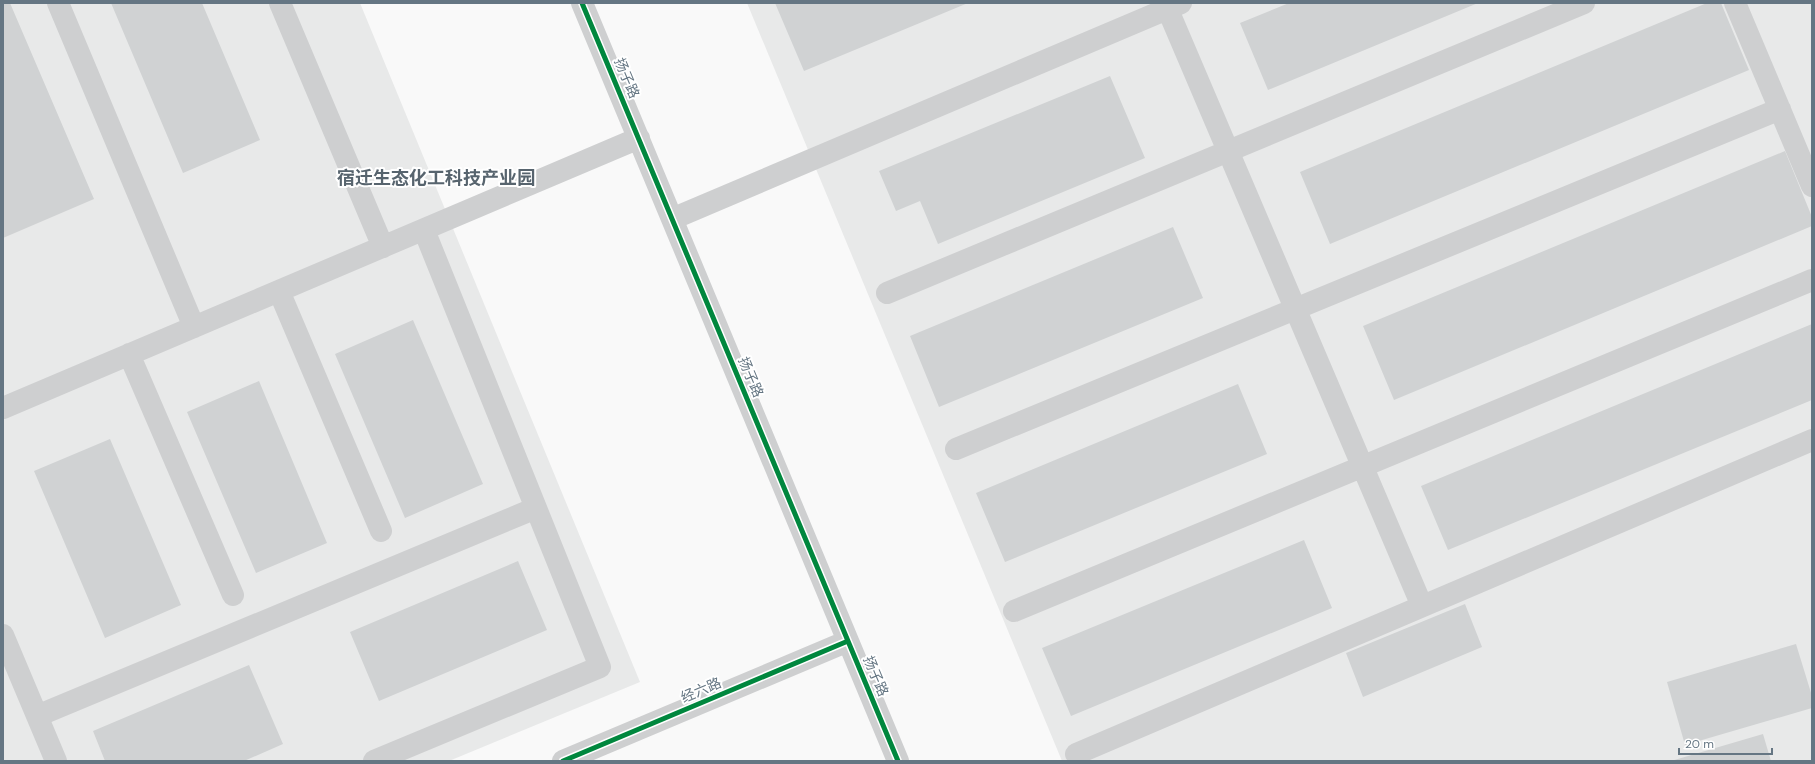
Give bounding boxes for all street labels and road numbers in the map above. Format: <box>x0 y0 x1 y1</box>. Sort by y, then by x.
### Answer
street label: 扬子路 <box>611 55 643 101</box>
street label: 扬子路 <box>735 354 767 400</box>
street label: 扬子路 <box>860 653 892 699</box>
street label: 经六路 <box>678 674 724 706</box>

